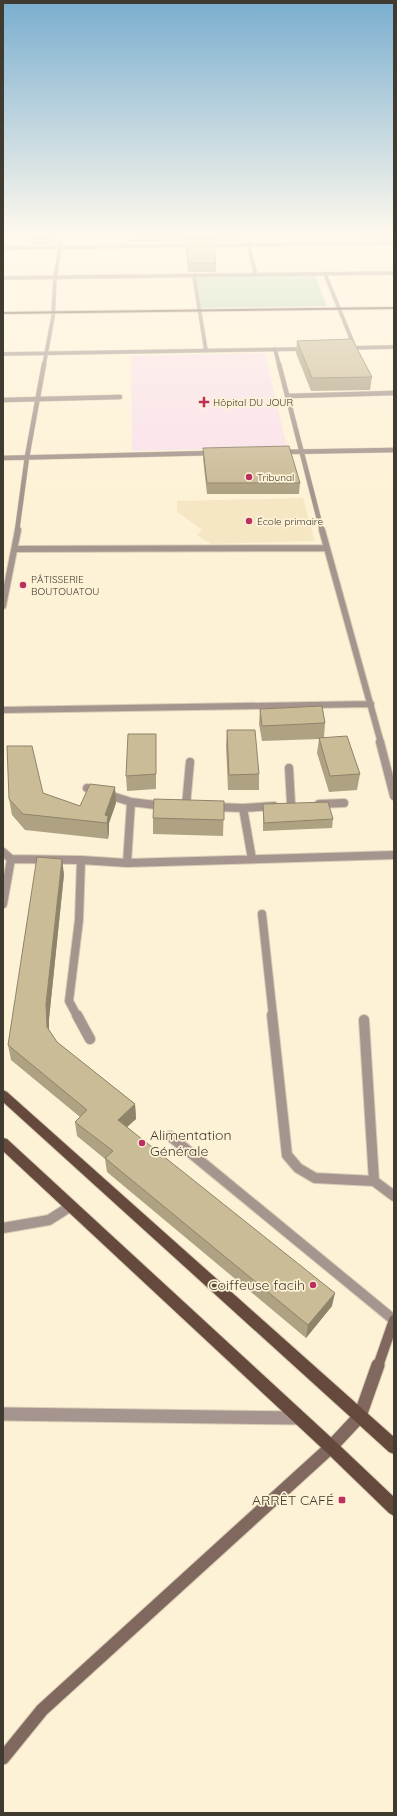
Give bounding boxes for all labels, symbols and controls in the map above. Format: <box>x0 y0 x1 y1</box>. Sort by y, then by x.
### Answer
marker: Hôpital DU JOUR <box>198 396 210 408</box>
place label: Hôpital DU JOUR <box>213 396 293 409</box>
place label: Tribunal <box>257 471 294 484</box>
marker: Tribunal <box>244 472 254 482</box>
place label: École primaire <box>257 515 323 528</box>
marker: École primaire <box>244 516 254 526</box>
place label: PÂTISSERIE BOUTOUATOU <box>31 573 99 598</box>
marker: PÂTISSERIE BOUTOUATOU <box>18 580 28 590</box>
place label: Alimentation Générale <box>150 1126 232 1160</box>
marker: Alimentation Générale <box>137 1138 147 1148</box>
place label: Coiffeuse facih <box>208 1276 305 1294</box>
marker: Coiffeuse facih <box>308 1280 318 1290</box>
place label: ARRÊT CAFÉ <box>252 1491 334 1509</box>
marker: ARRÊT CAFÉ <box>337 1495 347 1505</box>

